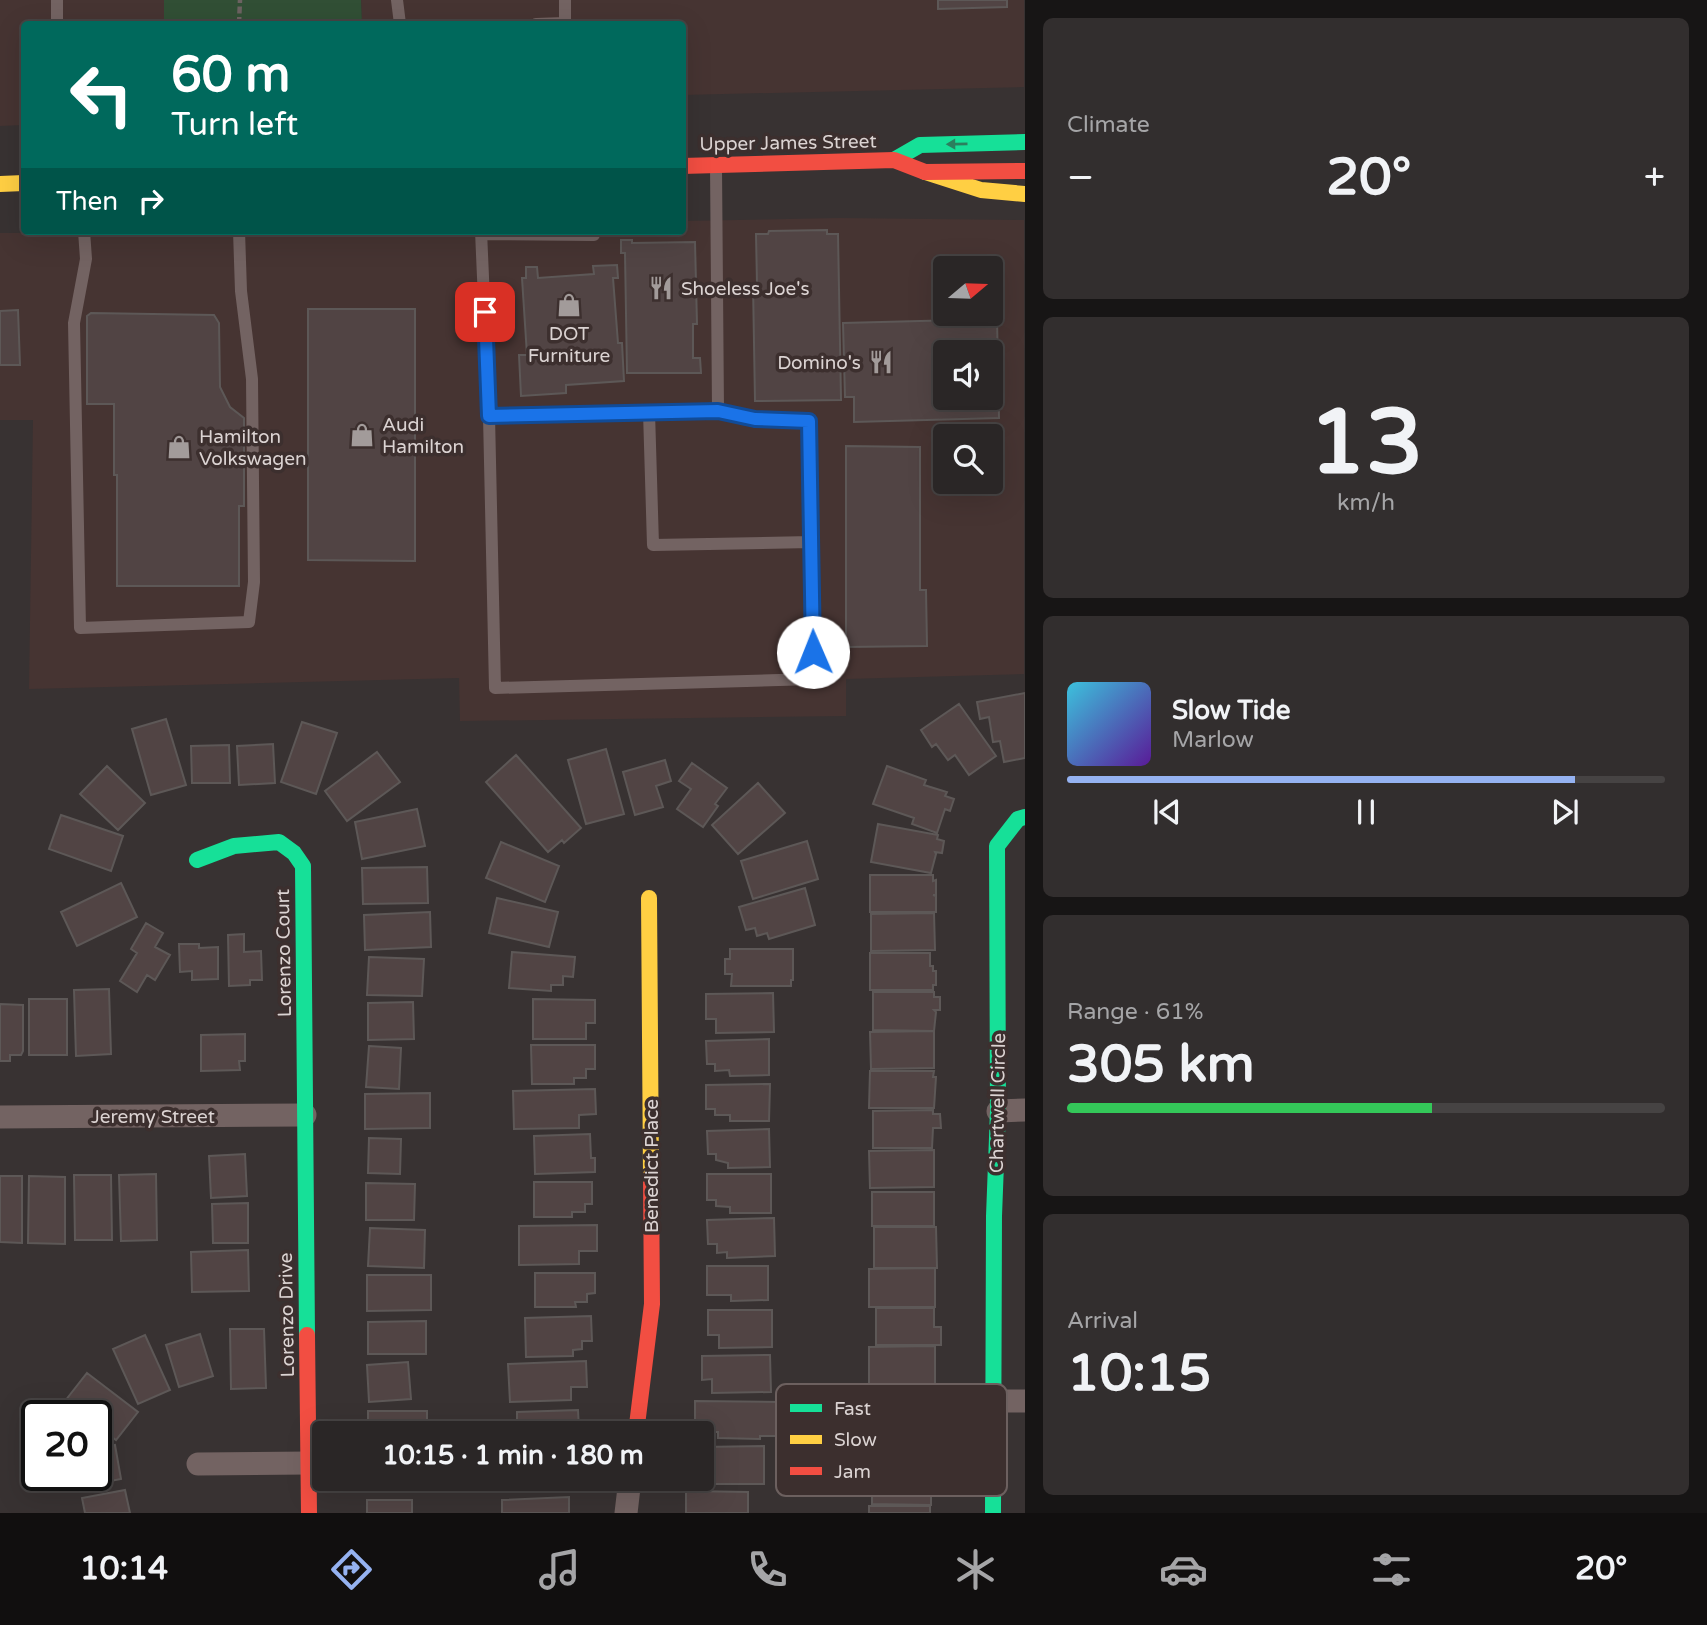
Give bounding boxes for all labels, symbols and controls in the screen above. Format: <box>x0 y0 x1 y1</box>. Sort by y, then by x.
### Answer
text: 60 m <box>171 46 290 105</box>
icon: left <box>56 49 147 140</box>
text: Turn left <box>171 106 298 144</box>
text: Climate <box>1067 111 1150 139</box>
street label: Upper James Street <box>699 130 877 156</box>
one-way arrow <box>946 138 968 149</box>
text: 20° <box>1326 146 1411 209</box>
text: − <box>1067 155 1094 201</box>
text: + <box>1644 155 1665 201</box>
icon: right <box>132 182 170 220</box>
text: Then <box>56 186 118 217</box>
north arrow <box>933 256 1003 326</box>
map controls <box>933 256 1003 494</box>
restaurant icon: Shoeless Joe's <box>647 274 675 302</box>
place label: Shoeless Joe's <box>681 278 810 300</box>
pin <box>455 282 515 342</box>
shop icon: DOT Furniture <box>555 291 583 319</box>
icon: arrive <box>466 293 504 331</box>
place label: DOT Furniture <box>528 323 610 367</box>
button: sound <box>933 340 1003 410</box>
restaurant icon: Domino's <box>867 348 895 376</box>
place label: Domino's <box>777 352 861 374</box>
text: 13 <box>1309 388 1423 498</box>
place label: Audi Hamilton <box>382 414 464 458</box>
shop icon: Audi Hamilton <box>348 421 376 449</box>
button: search <box>933 424 1003 494</box>
place label: Hamilton Volkswagen <box>199 426 307 470</box>
shop icon: Hamilton Volkswagen <box>165 433 193 461</box>
text: km/h <box>1337 489 1395 517</box>
position arrow <box>776 615 850 689</box>
text: Slow Tide <box>1172 695 1290 726</box>
text: Marlow <box>1172 726 1254 754</box>
icon: previous <box>1148 793 1186 831</box>
icon: pause <box>1347 793 1385 831</box>
icon: next <box>1546 793 1584 831</box>
street label: Lorenzo Court <box>272 889 296 1017</box>
text: Range · 61% <box>1067 998 1203 1026</box>
street label: Chartwell Circle <box>986 1033 1010 1173</box>
text: 305 km <box>1067 1033 1255 1096</box>
street label: Benedict Place <box>641 1099 663 1233</box>
street label: Jeremy Street <box>91 1106 215 1128</box>
street label: Lorenzo Drive <box>275 1253 299 1377</box>
text: Arrival <box>1067 1307 1138 1335</box>
text: 10:15 <box>1067 1342 1211 1405</box>
legend <box>776 1384 1007 1496</box>
text: Fast <box>834 1398 871 1420</box>
speed limit sign: 20 <box>21 1400 112 1491</box>
text: Slow <box>834 1429 877 1451</box>
text: 10:15 · 1 min · 180 m <box>382 1440 644 1471</box>
text: Jam <box>834 1461 871 1483</box>
icon: directions <box>327 1545 376 1594</box>
icon: music <box>535 1545 584 1594</box>
icon: phone <box>743 1545 792 1594</box>
icon: climate <box>951 1545 1000 1594</box>
icon: car <box>1159 1545 1208 1594</box>
icon: filters <box>1367 1545 1416 1594</box>
text: 10:14 <box>79 1550 168 1588</box>
text: 20° <box>1575 1550 1627 1588</box>

